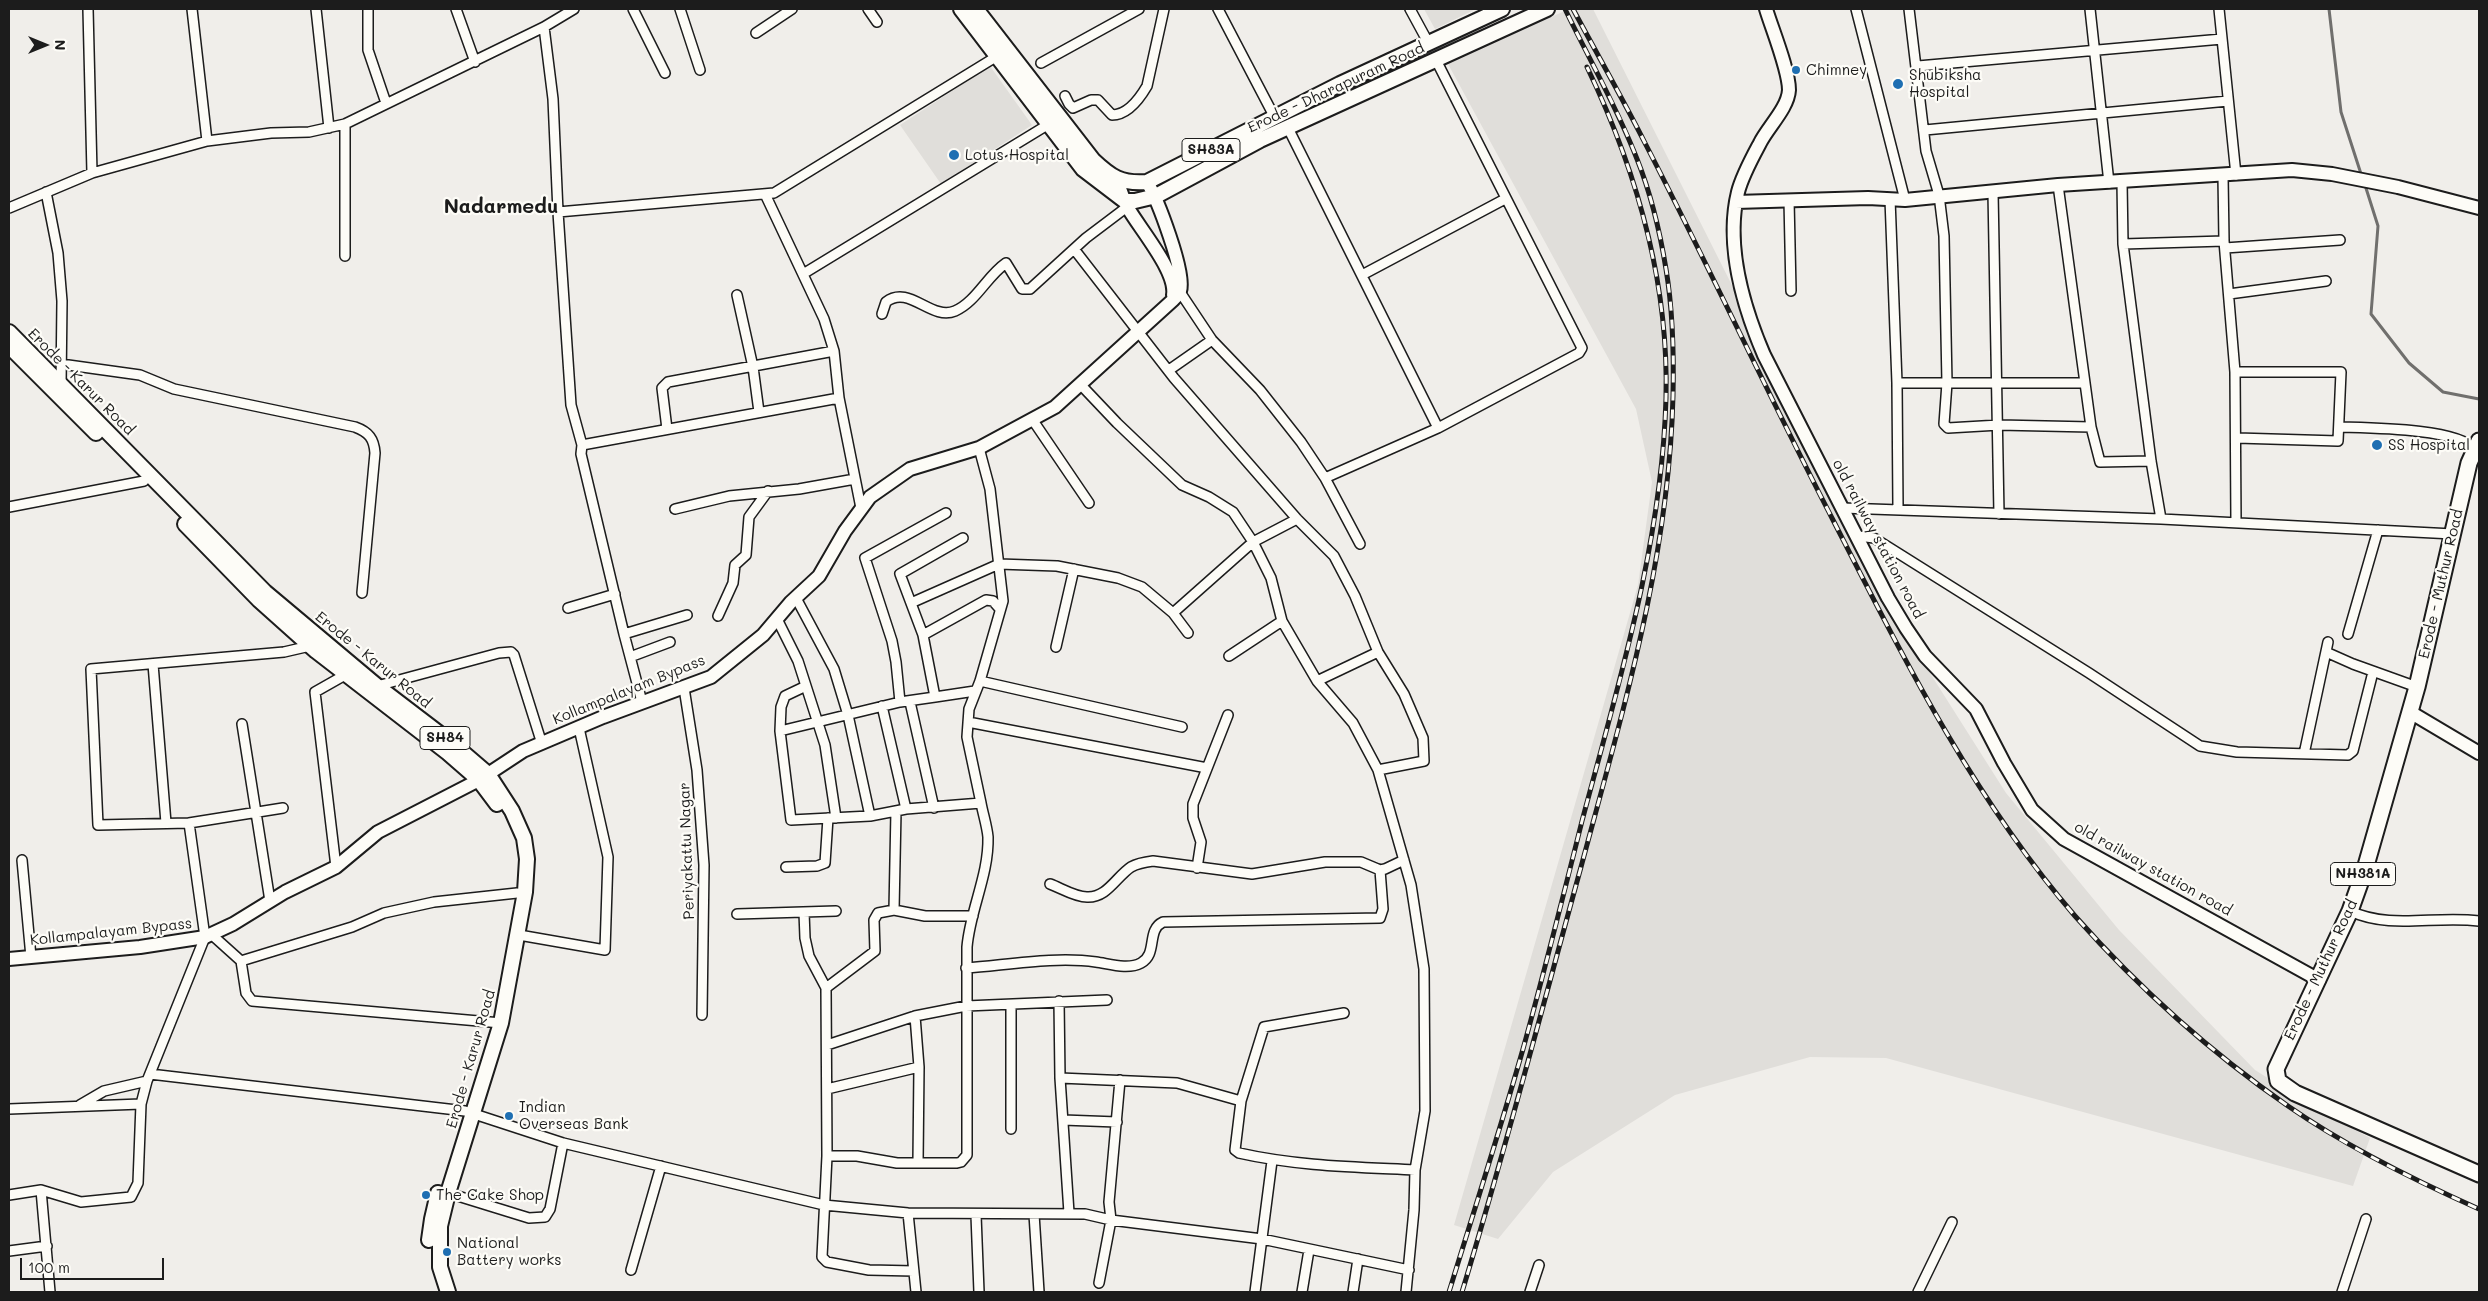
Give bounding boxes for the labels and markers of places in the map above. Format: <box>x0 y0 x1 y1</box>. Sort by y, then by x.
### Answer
place label: Chimney <box>1806 61 1867 79</box>
marker: Chimney <box>1790 64 1802 76</box>
place label: Shubiksha Hospital <box>1909 66 1981 101</box>
marker: Shubiksha Hospital <box>1891 77 1905 91</box>
place label: Lotus Hospital <box>965 146 1069 164</box>
marker: Lotus Hospital <box>947 148 961 162</box>
place label: SS Hospital <box>2388 436 2470 454</box>
marker: SS Hospital <box>2370 438 2384 452</box>
place label: Indian Overseas Bank <box>519 1098 629 1133</box>
marker: Indian Overseas Bank <box>503 1110 515 1122</box>
place label: The Cake Shop <box>436 1186 544 1204</box>
marker: The Cake Shop <box>420 1189 432 1201</box>
place label: National Battery works <box>457 1234 562 1269</box>
marker: National Battery works <box>441 1246 453 1258</box>

